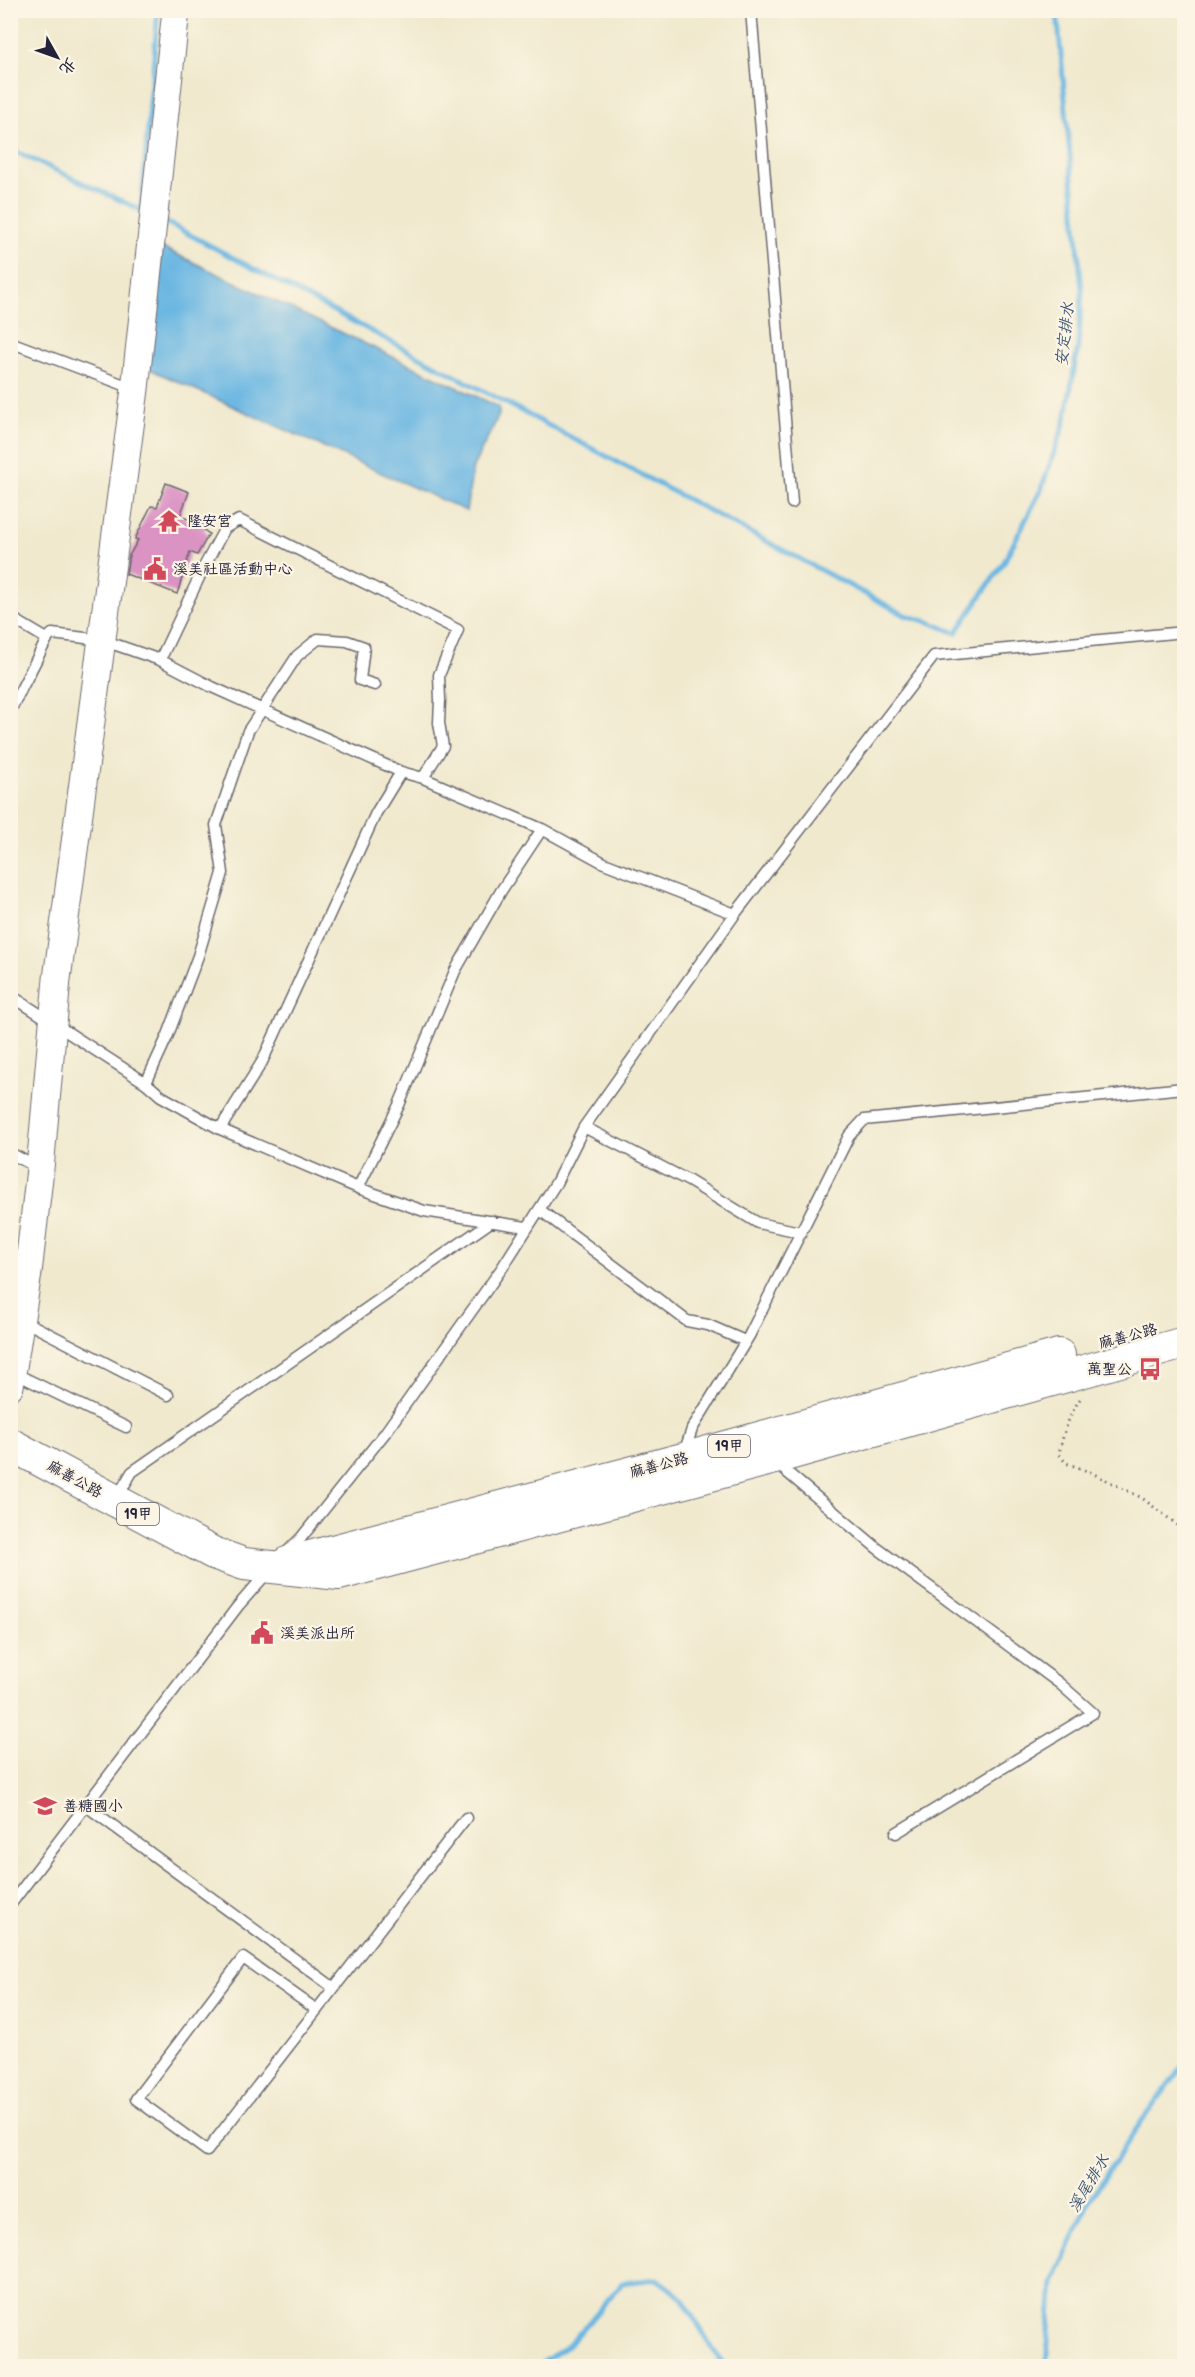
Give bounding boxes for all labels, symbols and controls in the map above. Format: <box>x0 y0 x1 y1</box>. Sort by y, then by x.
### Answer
north arrow <box>27 27 87 87</box>
text: 北 <box>55 53 80 78</box>
water label: 安定排水 <box>1053 300 1078 367</box>
temple icon: 隆安宮 <box>156 508 182 534</box>
place label: 隆安宮 <box>187 512 232 531</box>
public building icon: 溪美社區活動中心 <box>142 556 168 582</box>
place label: 溪美社區活動中心 <box>173 560 293 579</box>
street label: 麻善公路 <box>1097 1320 1160 1353</box>
bus stop icon: 萬聖公 <box>1137 1356 1163 1382</box>
place label: 萬聖公 <box>1087 1360 1132 1379</box>
road number: 19甲 <box>708 1435 750 1457</box>
street label: 麻善公路 <box>628 1449 691 1482</box>
street label: 麻善公路 <box>44 1457 106 1502</box>
road number: 19甲 <box>117 1503 159 1525</box>
public building icon: 溪美派出所 <box>249 1620 275 1646</box>
place label: 溪美派出所 <box>280 1624 355 1643</box>
school or university icon: 善糖國小 <box>32 1793 58 1819</box>
place label: 善糖國小 <box>63 1797 123 1816</box>
water label: 溪尾排水 <box>1065 2151 1114 2216</box>

